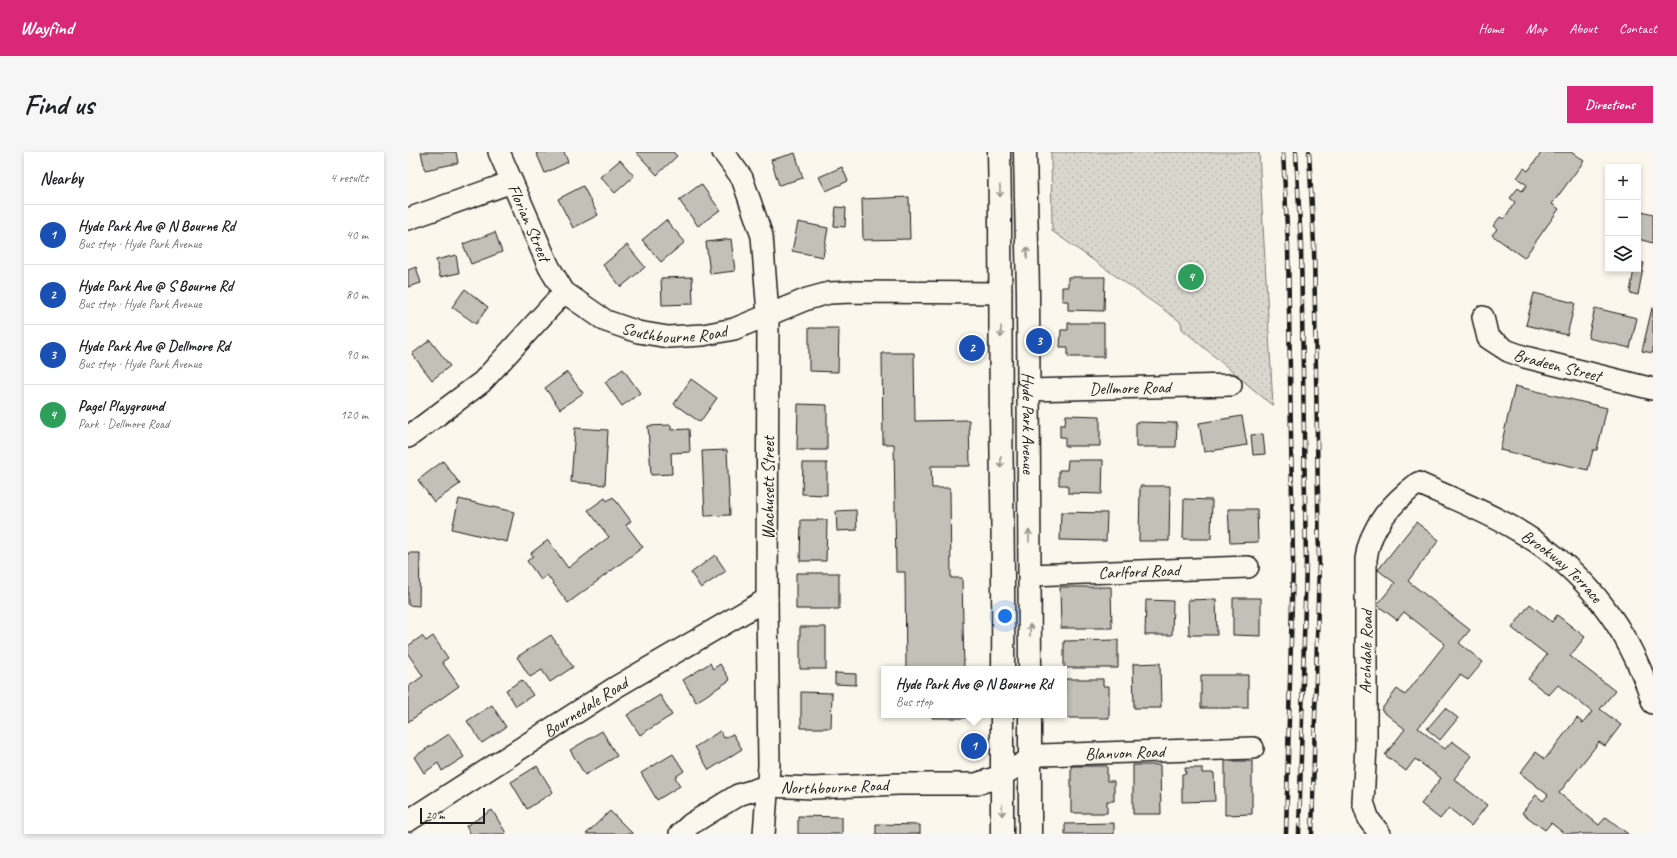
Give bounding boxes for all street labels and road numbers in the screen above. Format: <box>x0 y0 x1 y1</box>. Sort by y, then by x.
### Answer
street label: Florian Street <box>504 181 557 267</box>
street label: Southbourne Road <box>619 317 731 348</box>
street label: Bradeen Street <box>1511 343 1606 387</box>
street label: Hyde Park Avenue <box>1018 372 1039 475</box>
street label: Dellmore Road <box>1089 376 1174 399</box>
street label: Wachusett Street <box>758 434 779 540</box>
street label: Brookway Terrace <box>1518 525 1608 608</box>
street label: Carlford Road <box>1098 559 1182 583</box>
street label: Archdale Road <box>1355 608 1377 694</box>
street label: Bournedale Road <box>539 670 634 742</box>
street label: Blanvon Road <box>1085 740 1168 764</box>
street label: Northbourne Road <box>780 774 891 799</box>

